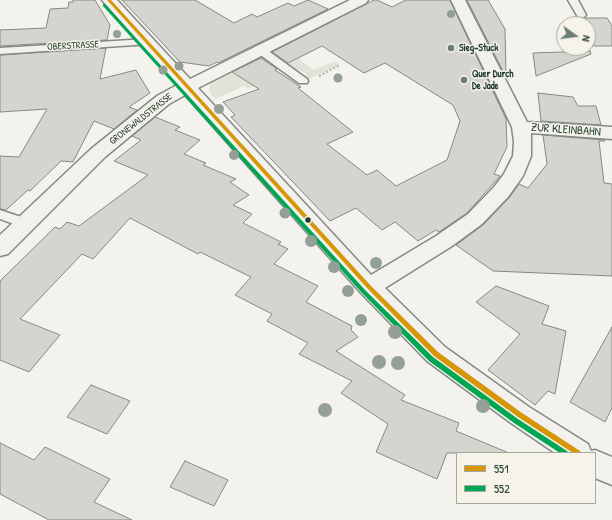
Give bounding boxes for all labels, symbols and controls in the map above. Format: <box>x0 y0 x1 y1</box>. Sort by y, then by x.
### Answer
north arrow <box>556 16 596 56</box>
text: N <box>579 34 594 43</box>
street label: OBERSTRASSE <box>47 39 99 53</box>
place label: Sieg-Stuck <box>459 42 498 54</box>
marker: Sieg-Stuck <box>446 43 456 53</box>
place label: Quer Durch De Jade <box>472 68 513 92</box>
marker: Quer Durch De Jade <box>459 75 469 85</box>
street label: GRONEWALDSTRASSE <box>107 91 175 147</box>
street label: ZUR KLEINBAHN <box>531 120 601 140</box>
unlabelled marker <box>303 215 313 225</box>
legend <box>456 452 596 504</box>
text: 551 <box>494 460 509 477</box>
text: 552 <box>494 480 510 497</box>

